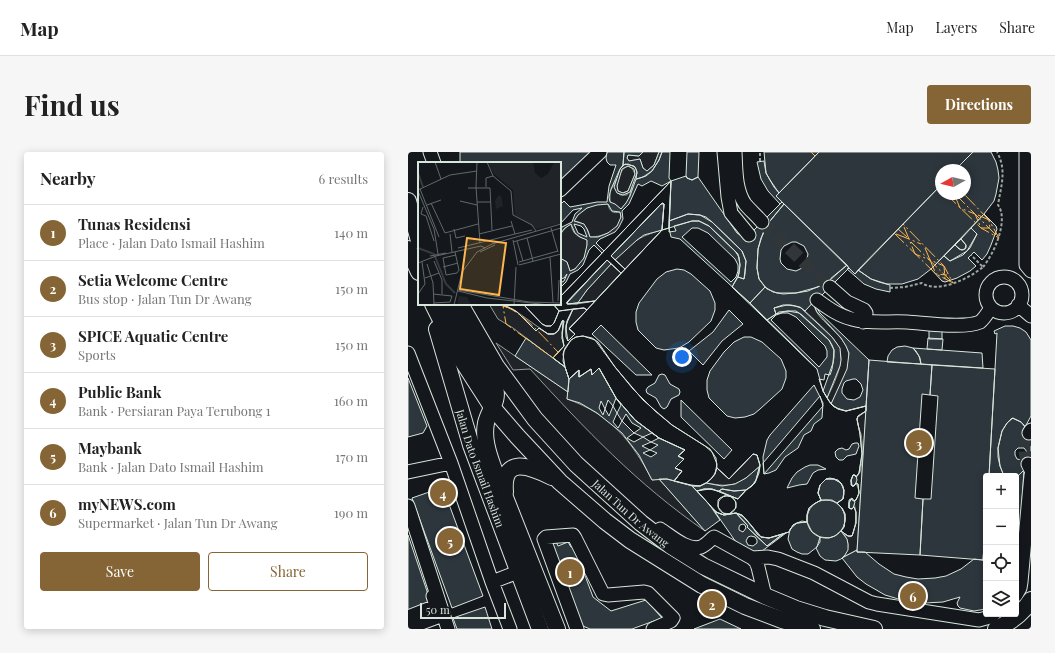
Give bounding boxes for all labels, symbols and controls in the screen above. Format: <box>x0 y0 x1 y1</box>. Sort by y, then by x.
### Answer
text: Map <box>20 15 59 41</box>
text: Map <box>886 18 914 37</box>
text: Layers <box>936 18 977 37</box>
text: Share <box>999 18 1035 37</box>
button: Directions <box>927 85 1031 124</box>
text: Find us <box>24 86 120 123</box>
inset map <box>418 162 561 305</box>
north arrow <box>935 164 971 200</box>
text: Nearby <box>40 167 95 189</box>
text: 6 results <box>318 170 368 187</box>
text: Tunas Residensi <box>78 214 191 234</box>
text: 1 <box>51 224 55 241</box>
text: 140 m <box>334 224 368 241</box>
text: Place · Jalan Dato Ismail Hashim <box>78 234 265 251</box>
text: Setia Welcome Centre <box>78 270 228 290</box>
text: 2 <box>50 280 56 297</box>
text: 150 m <box>335 280 368 297</box>
text: Bus stop · Jalan Tun Dr Awang <box>78 290 252 307</box>
text: SPICE Aquatic Centre <box>78 326 228 346</box>
text: 3 <box>50 336 56 353</box>
text: 150 m <box>335 336 368 353</box>
text: Sports <box>78 346 116 363</box>
your location <box>672 347 692 367</box>
text: Public Bank <box>78 382 162 402</box>
text: 4 <box>50 392 56 409</box>
text: 160 m <box>334 392 368 409</box>
text: Bank · Persiaran Paya Terubong 1 <box>78 402 270 419</box>
street label: Jalan Dato Ismail Hashim <box>453 407 509 529</box>
pin: 3 <box>906 428 932 458</box>
text: Maybank <box>78 438 142 458</box>
text: 5 <box>50 448 56 465</box>
text: 170 m <box>335 448 368 465</box>
text: Bank · Jalan Dato Ismail Hashim <box>78 458 264 475</box>
map controls <box>983 473 1019 617</box>
button: + <box>983 473 1019 509</box>
street label: Jalan Tun Dr Awang <box>589 475 673 550</box>
pin: 4 <box>430 478 456 508</box>
text: myNEWS.com <box>78 494 176 514</box>
text: 6 <box>49 504 57 521</box>
text: 190 m <box>334 504 368 521</box>
button: − <box>983 509 1019 545</box>
text: Supermarket · Jalan Tun Dr Awang <box>78 514 278 531</box>
pin: 5 <box>437 526 463 556</box>
button: locate <box>983 545 1019 581</box>
button: Save <box>40 552 200 591</box>
button: Share <box>208 552 368 591</box>
pin: 1 <box>557 557 583 587</box>
pin: 6 <box>900 581 926 611</box>
button: layers <box>983 581 1019 617</box>
pin: 2 <box>699 589 725 619</box>
scale bar <box>420 601 506 620</box>
text: 50 m <box>426 602 450 617</box>

